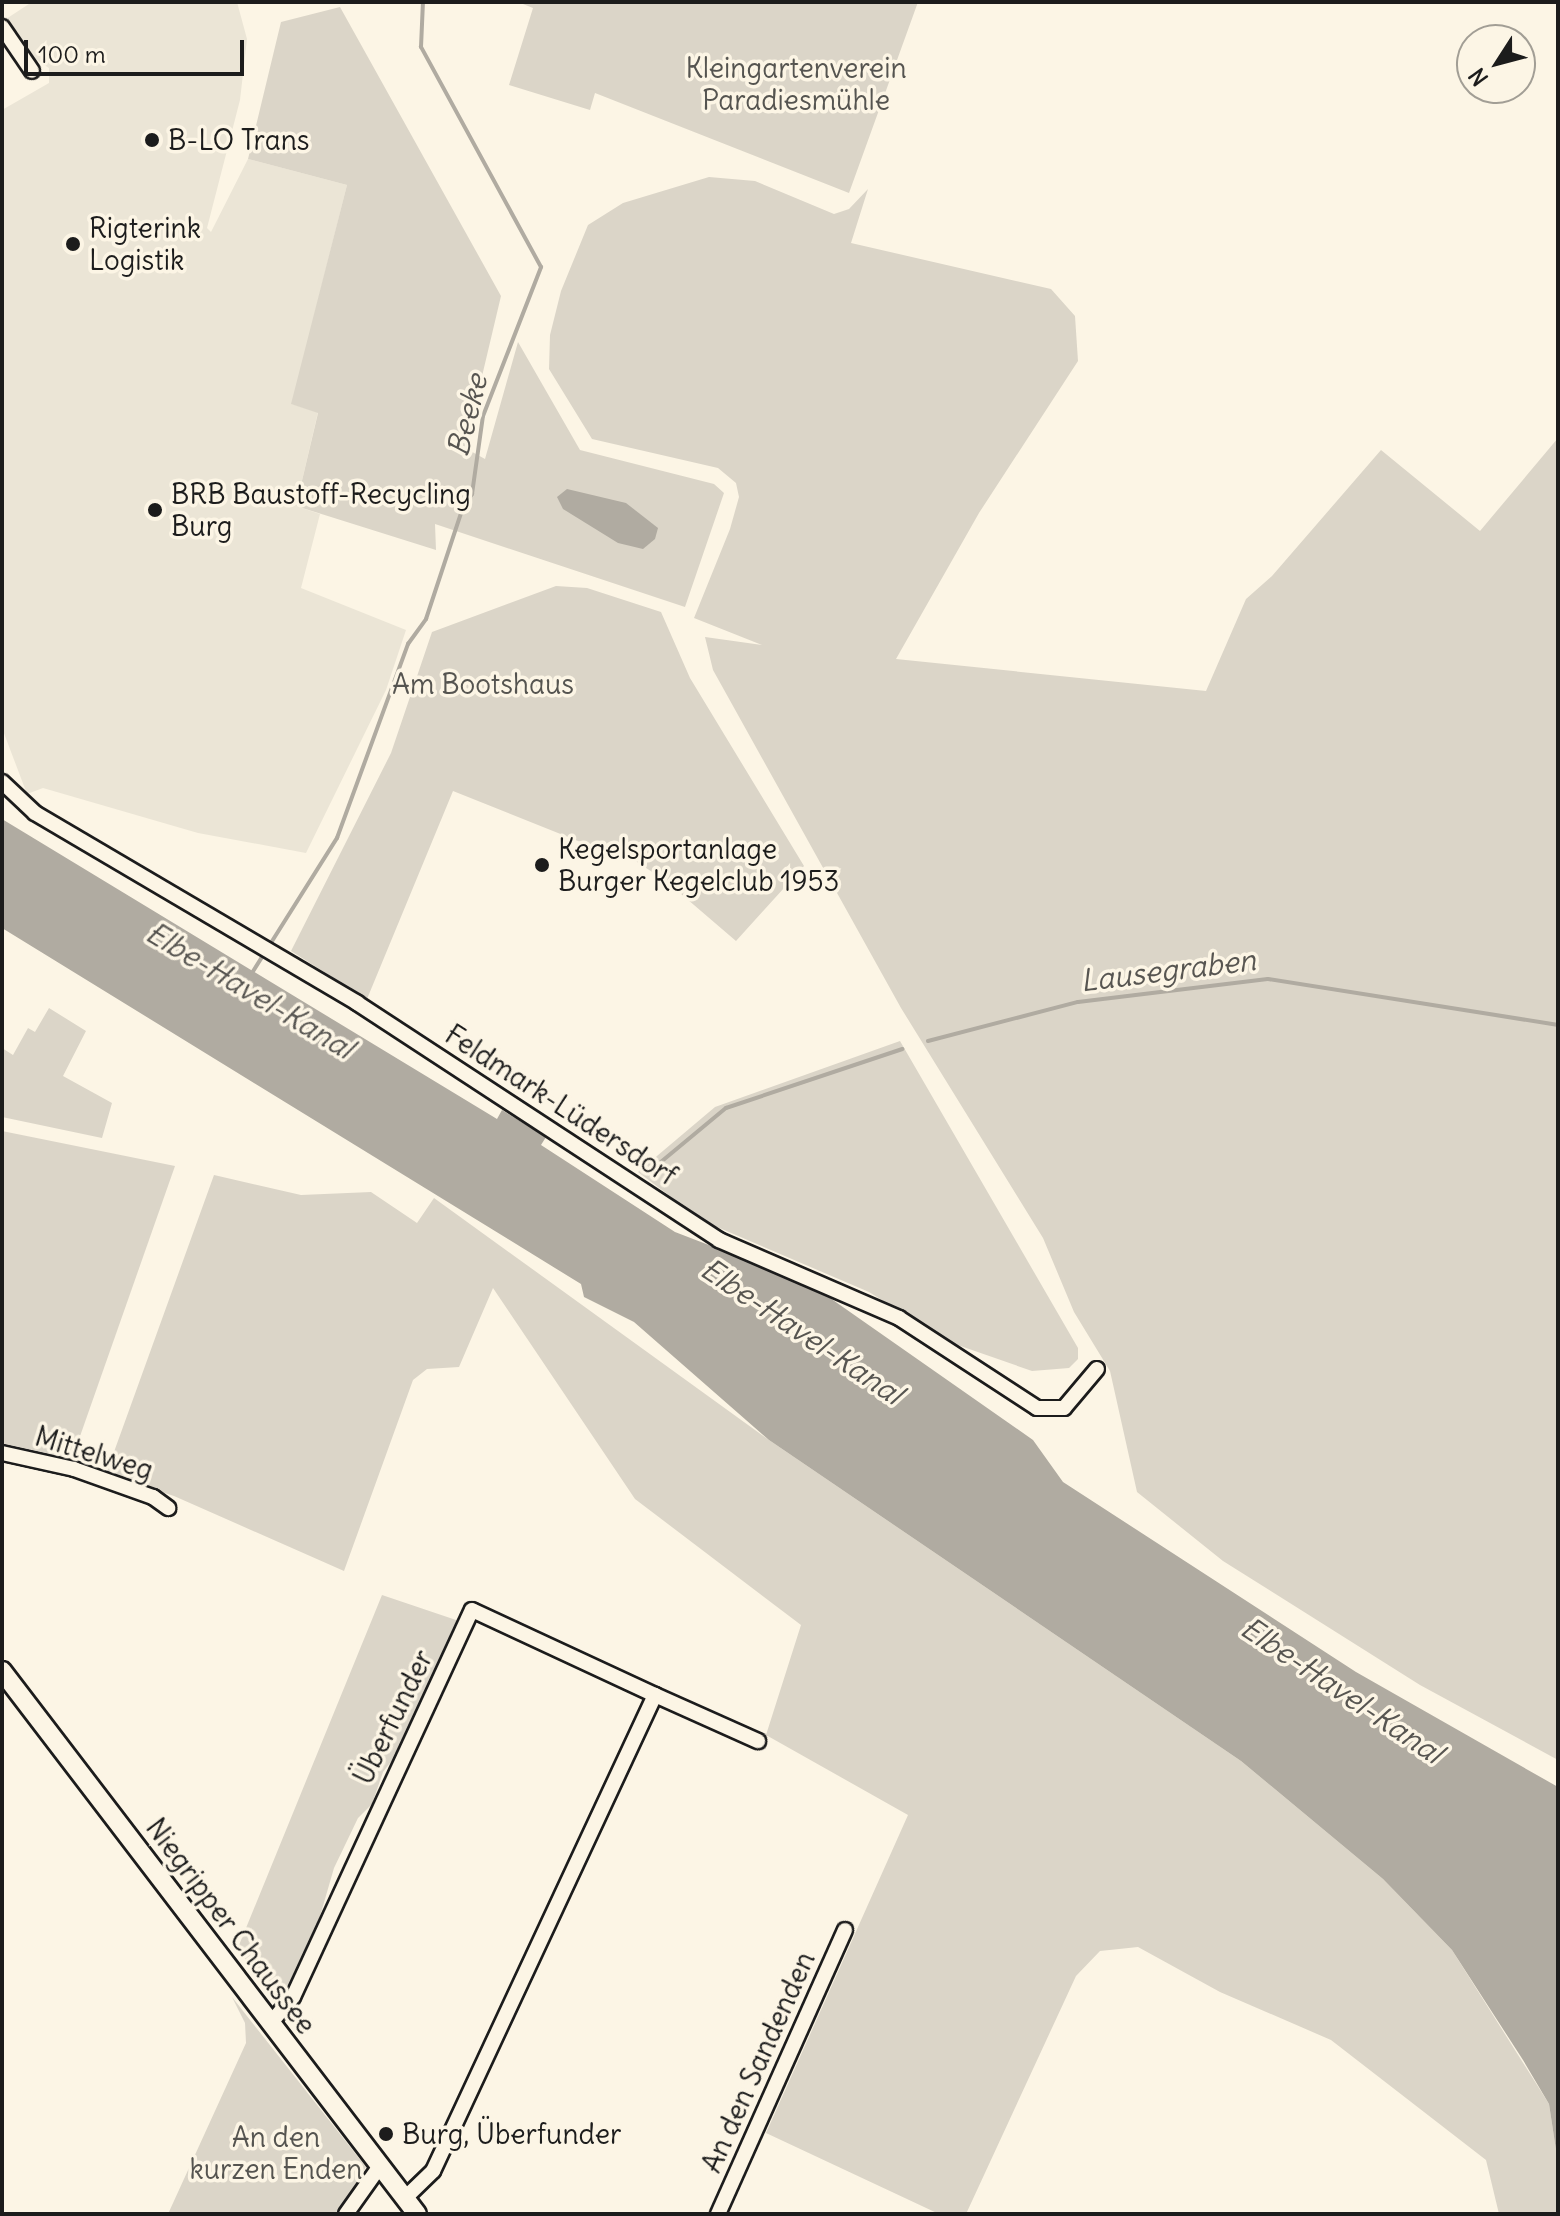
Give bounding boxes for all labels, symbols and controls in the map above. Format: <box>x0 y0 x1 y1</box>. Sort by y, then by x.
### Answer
scale bar <box>28 24 248 74</box>
north arrow <box>1456 24 1536 104</box>
text: 100 m <box>38 39 106 69</box>
park label: Kleingartenverein Paradiesmühle <box>685 51 907 117</box>
text: N <box>1462 63 1494 91</box>
place label: B-LO Trans <box>168 123 310 157</box>
marker: B-LO Trans <box>143 131 161 149</box>
place label: Rigterink Logistik <box>89 211 201 277</box>
marker: Rigterink Logistik <box>64 235 82 253</box>
water label: Beeke <box>439 370 495 460</box>
place label: BRB Baustoff-Recycling Burg <box>171 477 471 543</box>
marker: BRB Baustoff-Recycling Burg <box>146 501 164 519</box>
park label: Am Bootshaus <box>392 667 574 701</box>
place label: Kegelsportanlage Burger Kegelclub 1953 <box>558 832 840 898</box>
marker: Kegelsportanlage Burger Kegelclub 1953 <box>533 856 551 874</box>
water label: Elbe-Havel-Kanal <box>140 914 360 1066</box>
water label: Lausegraben <box>1078 941 1258 999</box>
street label: Feldmark-Lüdersdorf <box>439 1018 683 1192</box>
water label: Elbe-Havel-Kanal <box>694 1250 910 1412</box>
street label: Mittelweg <box>31 1419 157 1487</box>
water label: Elbe-Havel-Kanal <box>1234 1609 1450 1771</box>
street label: Überfunder <box>346 1644 440 1790</box>
street label: Niegripper Chaussee <box>139 1811 323 2041</box>
street label: An den Sandenden <box>694 1946 822 2178</box>
place label: Burg, Überfunder <box>402 2117 621 2151</box>
park label: An den kurzen Enden <box>189 2120 363 2186</box>
marker: Burg, Überfunder <box>377 2125 395 2143</box>

